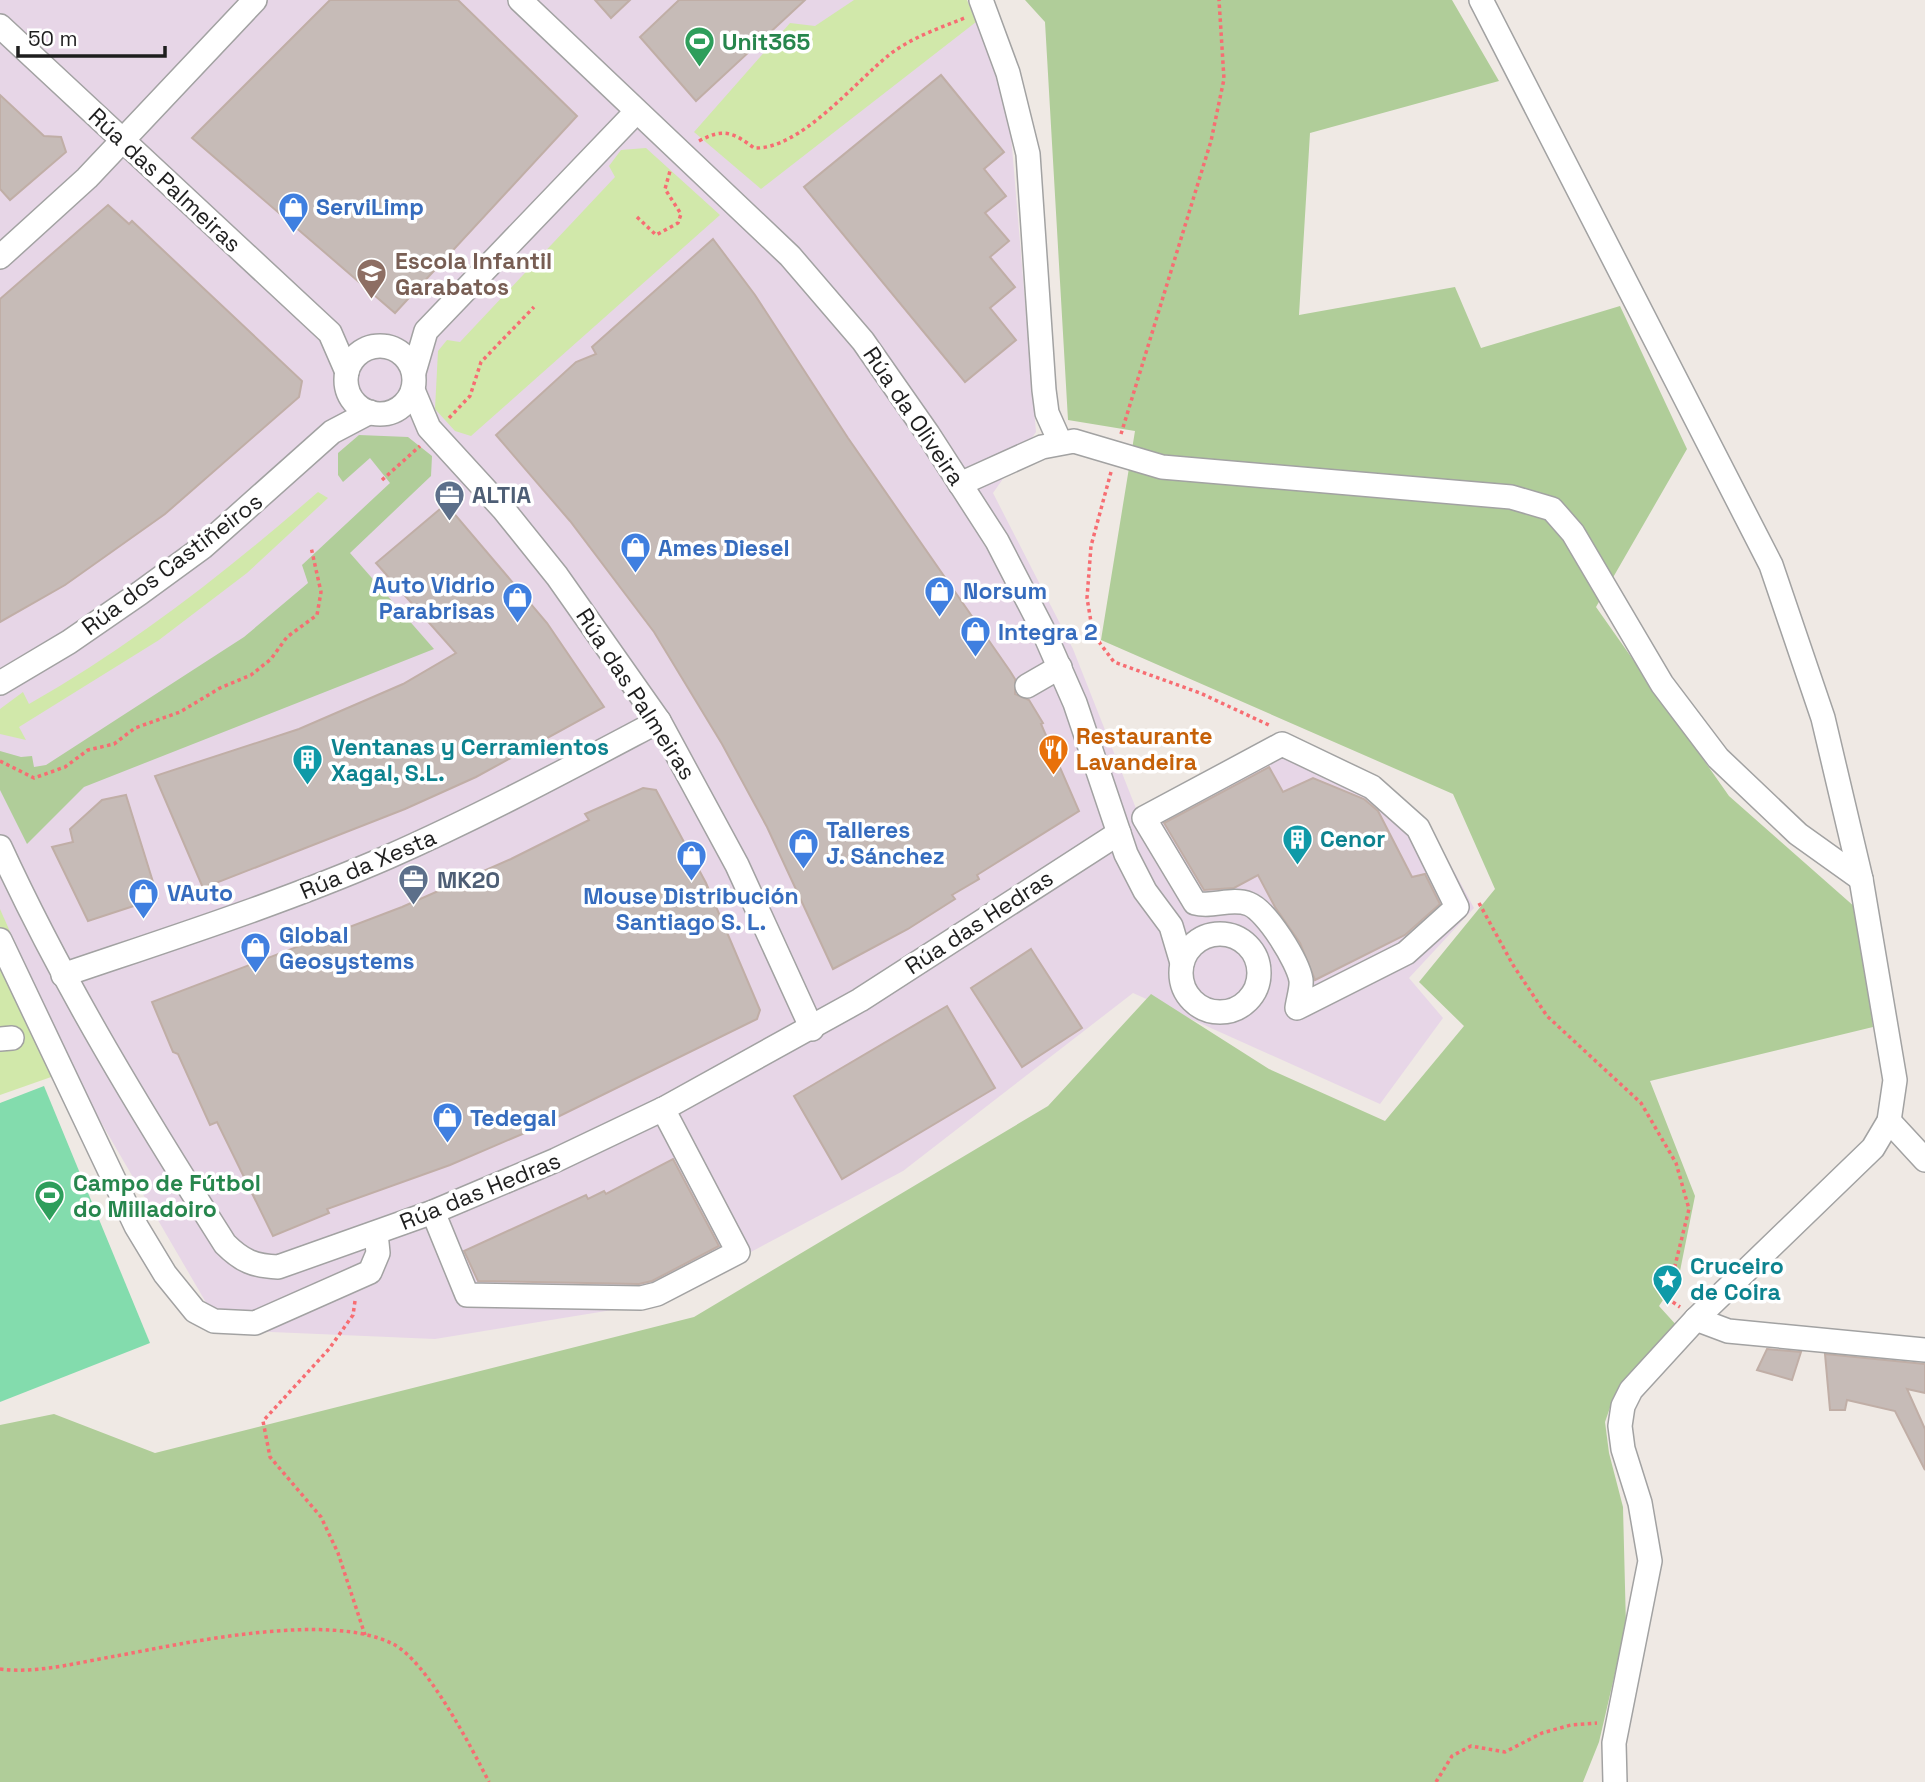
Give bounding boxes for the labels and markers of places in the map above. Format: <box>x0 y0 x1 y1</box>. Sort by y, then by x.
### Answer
sports icon: Unit365 <box>682 25 716 69</box>
place label: Unit365 <box>722 27 810 57</box>
shop icon: ServiLimp <box>276 190 310 234</box>
place label: ServiLimp <box>316 192 424 222</box>
place label: Escola Infantil Garabatos <box>395 246 552 302</box>
school or university icon: Escola Infantil Garabatos <box>355 257 389 301</box>
office icon: ALTIA <box>432 478 466 522</box>
place label: ALTIA <box>472 480 531 510</box>
shop icon: Ames Diesel <box>618 531 652 575</box>
place label: Ames Diesel <box>658 533 790 563</box>
place label: Auto Vidrio Parabrisas <box>372 570 495 626</box>
shop icon: Norsum <box>923 574 957 618</box>
place label: Norsum <box>963 576 1047 606</box>
shop icon: Auto Vidrio Parabrisas <box>501 581 535 625</box>
shop icon: Integra 2 <box>958 615 992 659</box>
place label: Integra 2 <box>998 617 1098 647</box>
place label: Restaurante Lavandeira <box>1076 721 1213 777</box>
place label: Ventanas y Cerramientos Xagal, S.L. <box>331 732 609 788</box>
restaurant icon: Restaurante Lavandeira <box>1036 732 1070 776</box>
building icon: Ventanas y Cerramientos Xagal, S.L. <box>291 743 325 787</box>
place label: Talleres J. Sánchez <box>826 815 945 871</box>
building icon: Cenor <box>1280 822 1314 866</box>
place label: Cenor <box>1320 824 1385 854</box>
shop icon: Talleres J. Sánchez <box>786 826 820 870</box>
shop icon: Mouse Distribución Santiago S. L. <box>674 838 708 882</box>
office icon: MK20 <box>397 863 431 907</box>
place label: MK20 <box>437 865 500 895</box>
shop icon: VAuto <box>127 876 161 920</box>
place label: VAuto <box>167 878 233 908</box>
place label: Mouse Distribución Santiago S. L. <box>583 881 799 937</box>
place label: Global Geosystems <box>279 920 415 976</box>
shop icon: Global Geosystems <box>239 931 273 975</box>
shop icon: Tedegal <box>430 1101 464 1145</box>
place label: Tedegal <box>470 1103 557 1133</box>
place label: Campo de Fútbol do Milladoiro <box>73 1168 261 1224</box>
sports icon: Campo de Fútbol do Milladoiro <box>33 1179 67 1223</box>
place label: Cruceiro de Coira <box>1690 1251 1784 1307</box>
place icon: Cruceiro de Coira <box>1650 1262 1684 1306</box>

